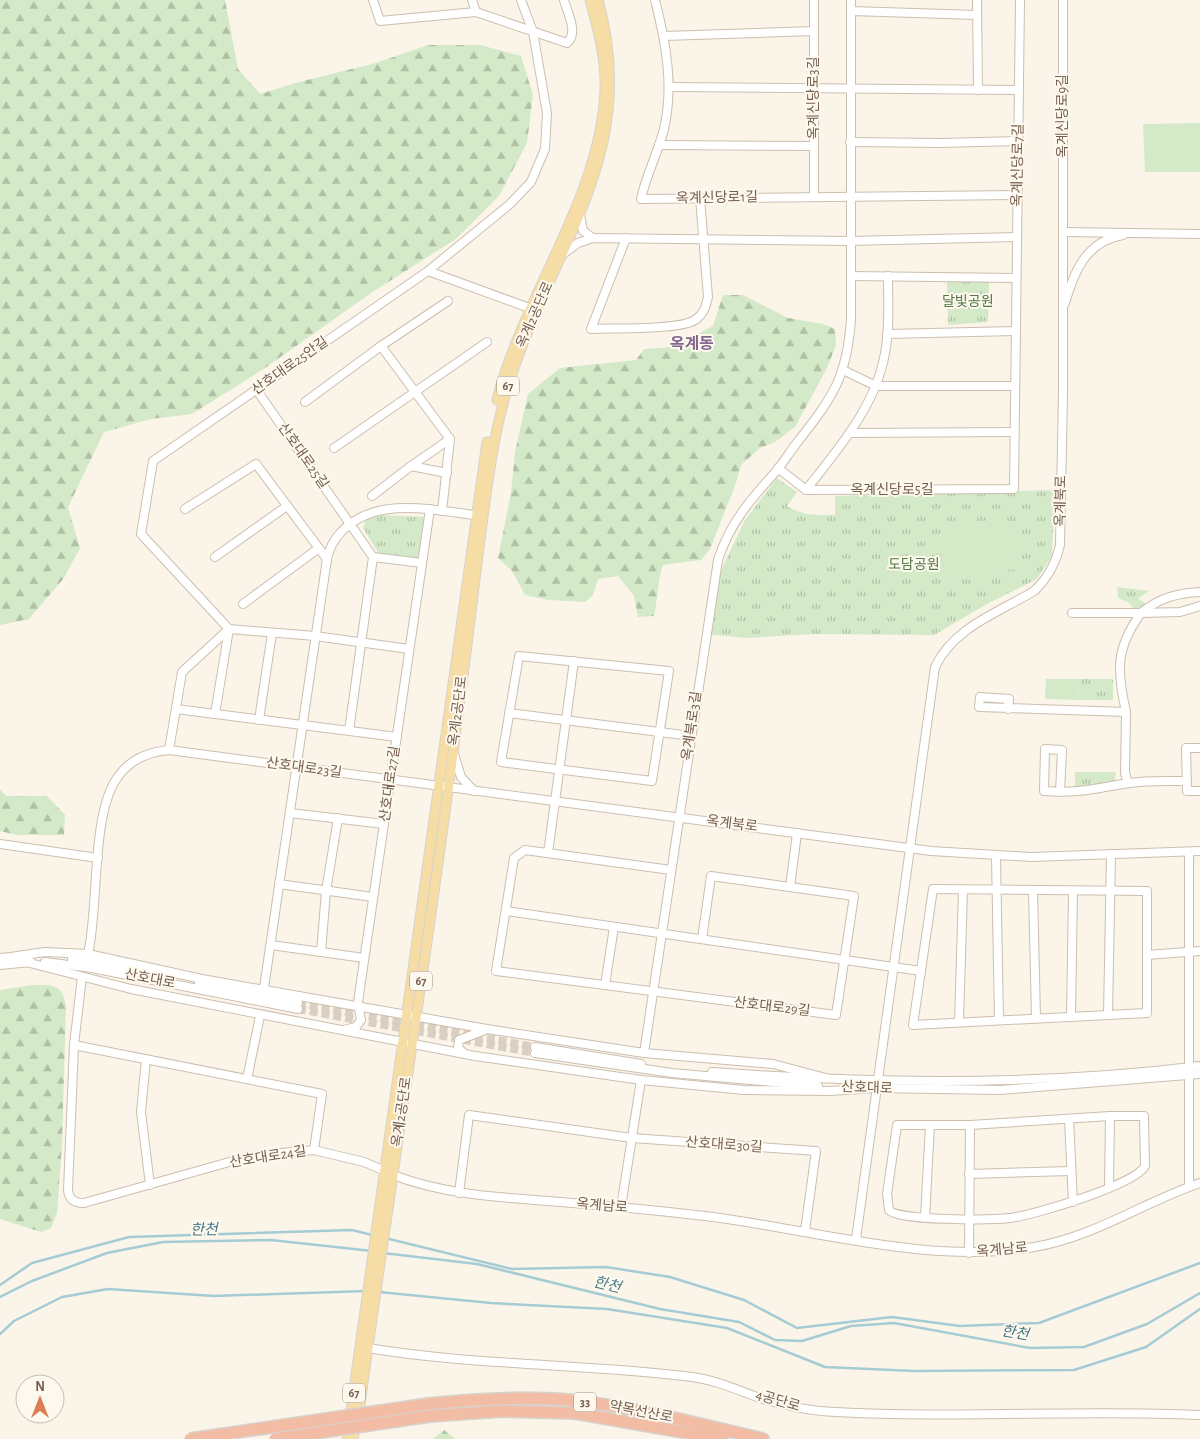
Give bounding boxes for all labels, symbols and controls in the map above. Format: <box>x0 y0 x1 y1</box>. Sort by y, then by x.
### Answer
street label: 옥계신당로3길 <box>806 56 821 140</box>
street label: 옥계신당로9길 <box>1055 74 1070 158</box>
street label: 옥계신당로7길 <box>1009 123 1026 207</box>
street label: 옥계신당로1길 <box>676 189 758 206</box>
street label: 옥계2공단로 <box>513 279 556 350</box>
park label: 달빛공원 <box>942 294 994 309</box>
street label: 산호대로25안길 <box>249 334 331 397</box>
district label: 옥계동 <box>670 335 714 352</box>
road number: 67 <box>497 376 519 396</box>
street label: 산호대로25길 <box>275 420 332 491</box>
street label: 옥계북로 <box>1053 475 1068 527</box>
street label: 옥계신당로5길 <box>850 482 934 497</box>
park label: 도담공원 <box>888 557 940 572</box>
street label: 옥계2공단로 <box>446 675 469 747</box>
street label: 옥계북로3길 <box>679 690 704 762</box>
street label: 산호대로27길 <box>377 745 402 823</box>
street label: 산호대로23길 <box>265 755 343 780</box>
street label: 옥계북로 <box>706 813 759 834</box>
street label: 산호대로 <box>123 966 177 991</box>
road number: 67 <box>410 971 432 990</box>
street label: 산호대로29길 <box>733 994 811 1019</box>
street label: 옥계2공단로 <box>389 1076 414 1148</box>
street label: 산호대로 <box>841 1079 893 1096</box>
street label: 산호대로30길 <box>685 1134 763 1155</box>
street label: 산호대로24길 <box>228 1143 307 1170</box>
street label: 옥계남로 <box>576 1196 628 1215</box>
water label: 한천 <box>190 1221 220 1238</box>
street label: 옥계남로 <box>976 1240 1028 1259</box>
water label: 한천 <box>592 1273 625 1296</box>
water label: 한천 <box>1000 1322 1032 1343</box>
north arrow <box>15 1374 65 1424</box>
text: N <box>35 1380 45 1394</box>
road number: 67 <box>343 1384 365 1402</box>
street label: 4공단로 <box>754 1387 802 1414</box>
road number: 33 <box>574 1392 596 1411</box>
street label: 약목선산로 <box>608 1398 674 1425</box>

